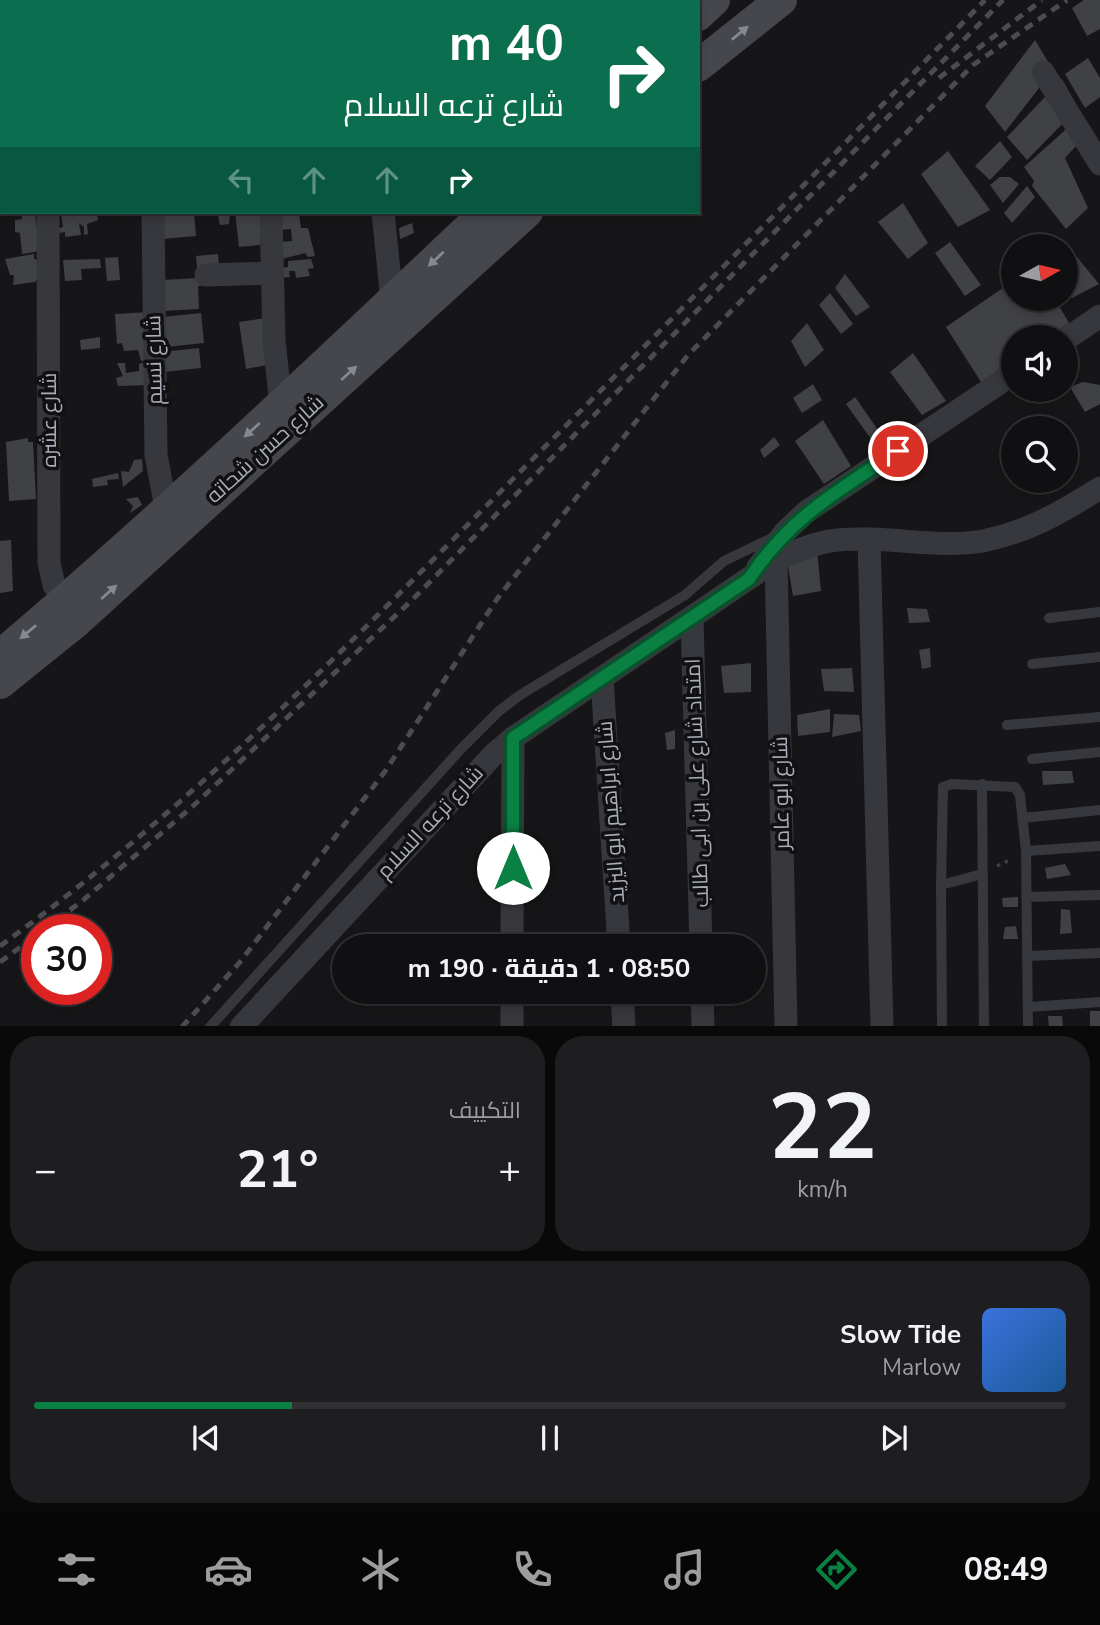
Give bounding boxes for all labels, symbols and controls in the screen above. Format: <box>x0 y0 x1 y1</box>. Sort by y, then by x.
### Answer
text: 40 m <box>449 10 564 77</box>
one-way arrow <box>731 26 748 41</box>
icon: right <box>588 28 679 119</box>
text: شارع ترعه السلام <box>344 84 564 127</box>
icon: left <box>222 161 260 199</box>
icon: ahead <box>295 161 333 199</box>
icon: ahead <box>368 161 406 199</box>
icon: right <box>441 161 479 199</box>
north arrow <box>1001 234 1078 312</box>
map controls <box>1001 234 1078 493</box>
one-way arrow <box>428 250 445 266</box>
street label: شارع نسيم <box>139 315 169 405</box>
button: sound <box>1001 325 1078 402</box>
one-way arrow <box>340 365 357 381</box>
street label: شارع عشره <box>35 373 63 467</box>
street label: شارع حسن شحاته <box>200 389 330 509</box>
button: search <box>1001 416 1078 493</box>
pin <box>868 421 928 481</box>
one-way arrow <box>244 422 261 438</box>
icon: arrive <box>879 432 917 470</box>
one-way arrow <box>100 584 118 600</box>
one-way arrow <box>20 624 37 639</box>
street label: امتداد شارع على بن ابى طالب <box>679 658 715 908</box>
street label: شارع ابراهيم ابو اليزيد <box>591 720 631 904</box>
street label: شارع ابو عامر <box>766 736 796 851</box>
street label: شارع ترعه السلام <box>370 760 490 884</box>
position arrow <box>476 831 550 905</box>
speed limit sign: 30 <box>21 914 112 1005</box>
text: 08:50 · 1 دقيقة · 190 m <box>408 951 690 986</box>
text: 22 <box>768 1066 877 1190</box>
text: التكييف <box>449 1095 521 1126</box>
text: 21° <box>236 1134 319 1205</box>
text: − <box>34 1145 57 1196</box>
text: + <box>498 1145 521 1196</box>
text: km/h <box>797 1174 848 1205</box>
text: Slow Tide <box>840 1317 961 1352</box>
text: Marlow <box>882 1352 961 1383</box>
icon: previous <box>187 1419 225 1457</box>
icon: pause <box>531 1419 569 1457</box>
icon: next <box>875 1419 913 1457</box>
icon: filters <box>52 1545 101 1594</box>
icon: car <box>204 1545 253 1594</box>
icon: climate <box>356 1545 405 1594</box>
icon: phone <box>508 1545 557 1594</box>
icon: music <box>660 1545 709 1594</box>
icon: directions <box>812 1545 861 1594</box>
text: 08:49 <box>964 1548 1048 1591</box>

